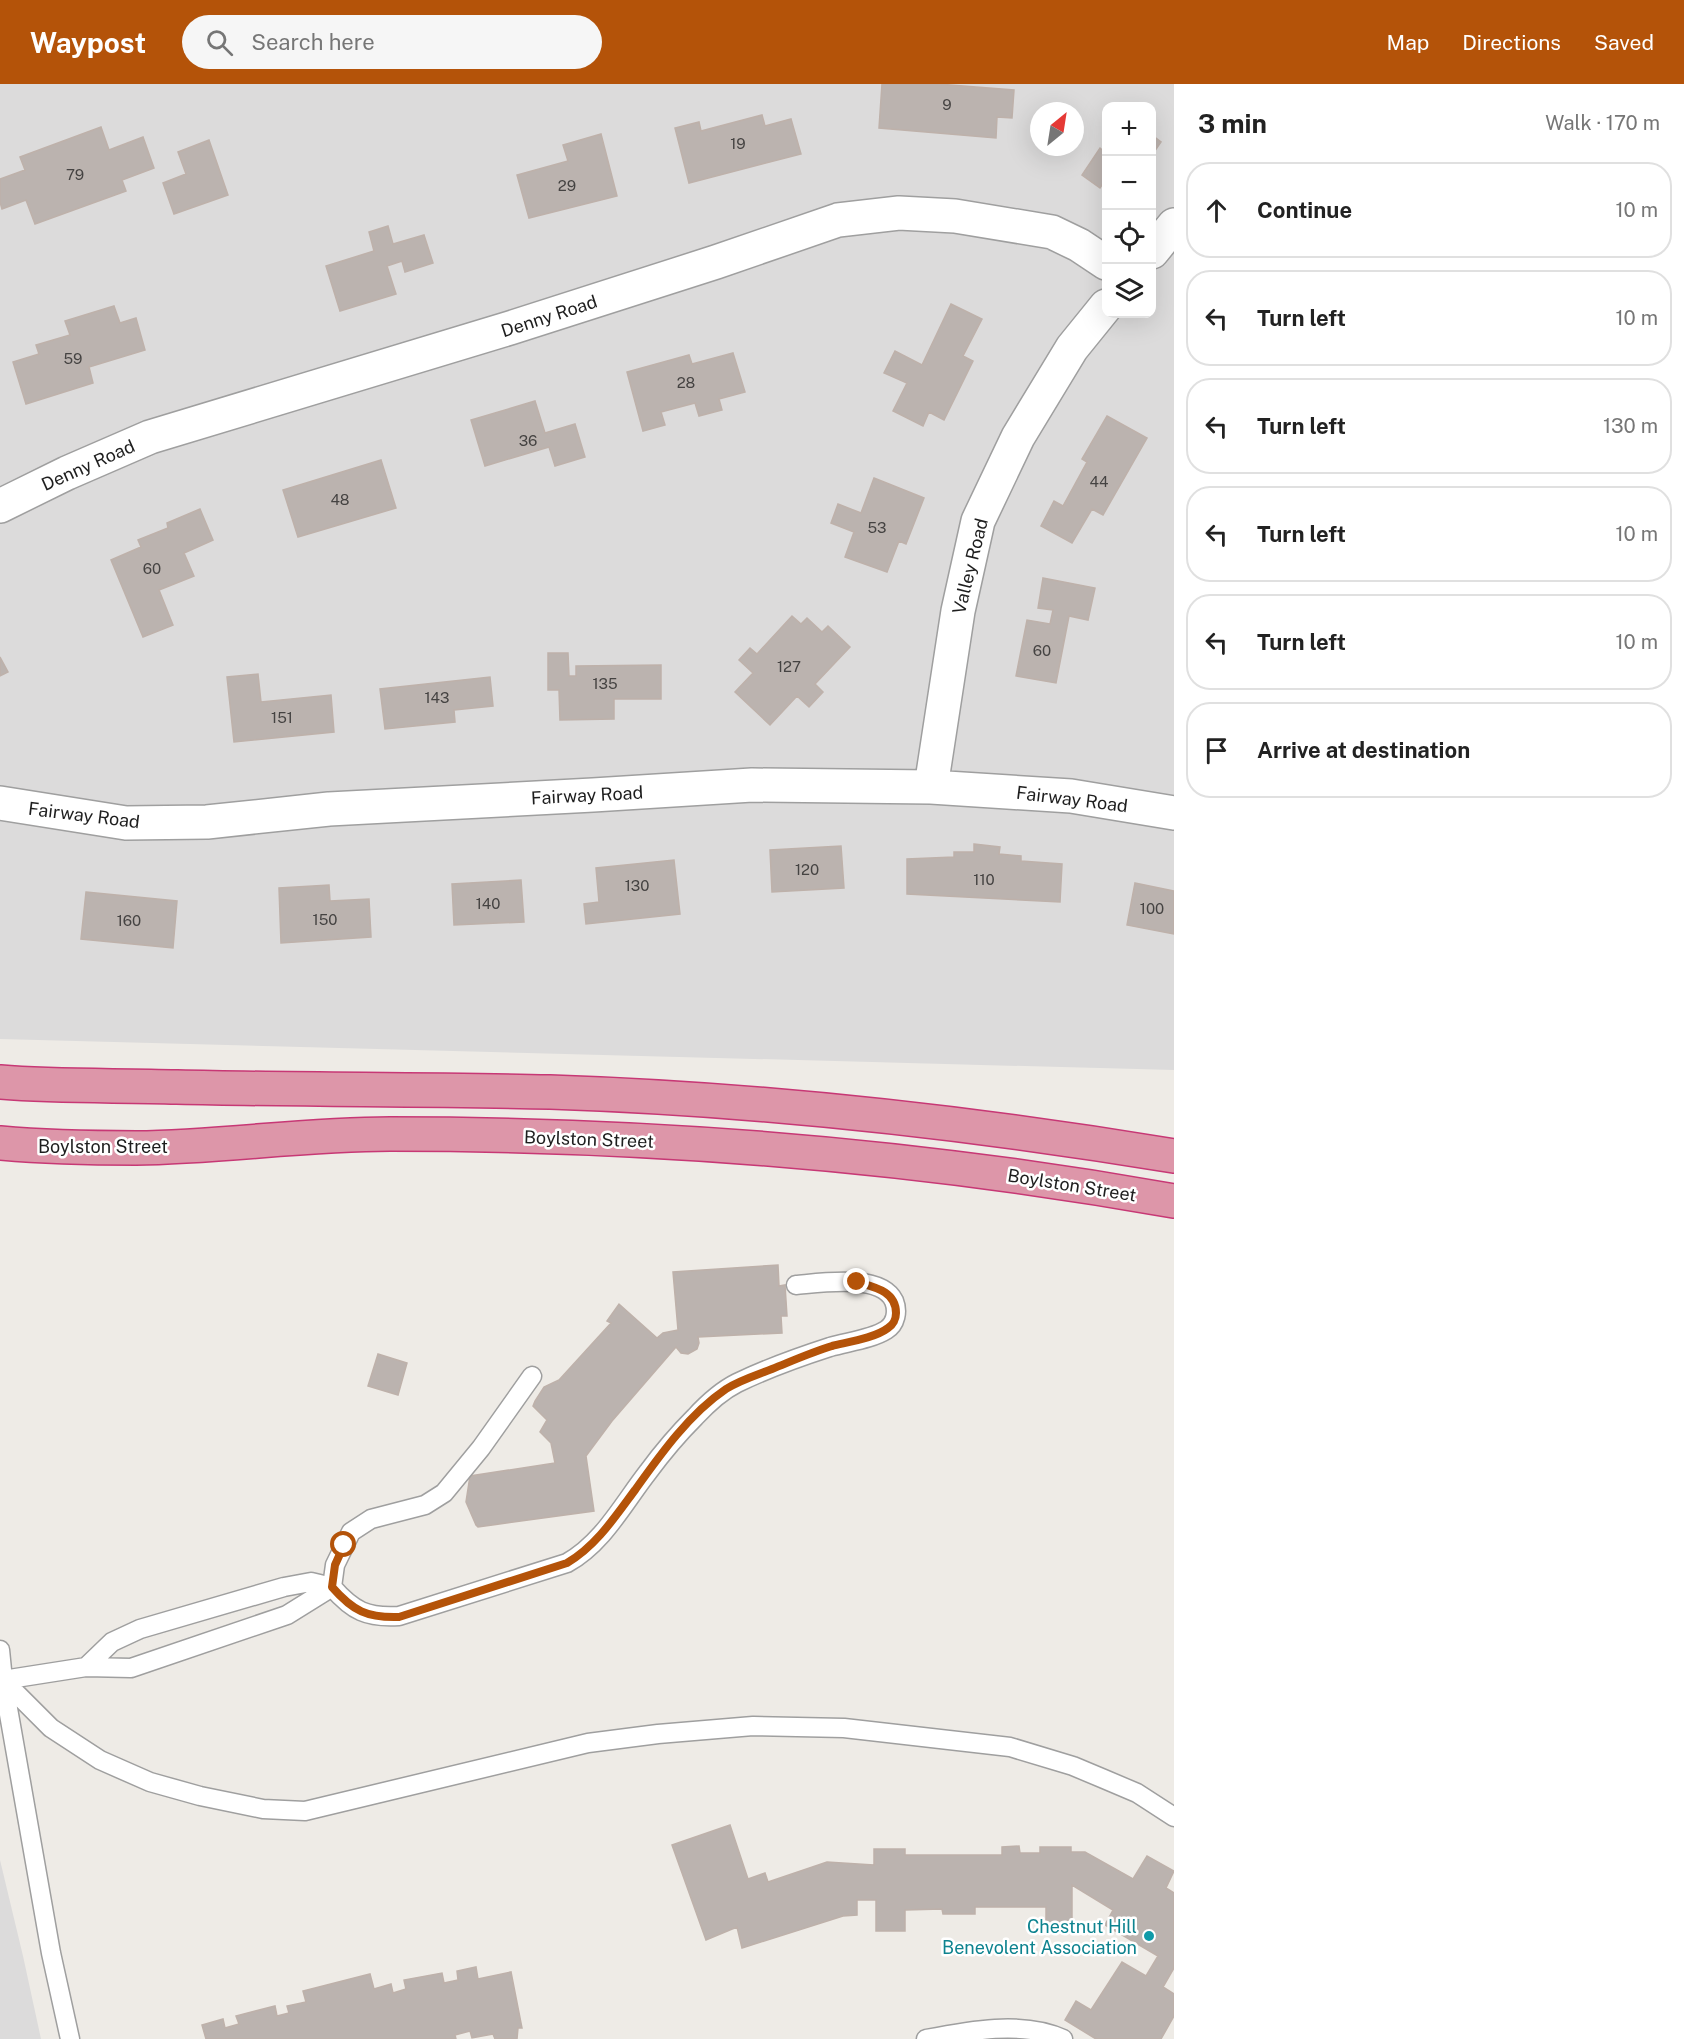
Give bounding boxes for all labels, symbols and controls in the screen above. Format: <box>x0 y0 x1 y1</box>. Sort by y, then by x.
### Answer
search box <box>182 15 602 69</box>
text: Waypost <box>30 26 146 59</box>
icon: search <box>203 26 236 59</box>
text: Search here <box>251 29 375 55</box>
text: Map <box>1387 30 1429 55</box>
text: Directions <box>1462 30 1561 55</box>
text: Saved <box>1594 30 1654 55</box>
house number: 9 <box>942 96 952 113</box>
north arrow <box>1030 102 1084 156</box>
map controls <box>1102 102 1156 318</box>
button: + <box>1102 102 1156 156</box>
text: 3 min <box>1198 108 1267 139</box>
text: Walk · 170 m <box>1545 111 1660 135</box>
house number: 19 <box>730 135 746 152</box>
button: − <box>1102 156 1156 210</box>
house number: 79 <box>66 166 84 183</box>
house number: 29 <box>558 177 576 194</box>
icon: ahead <box>1200 194 1233 227</box>
text: Continue <box>1257 197 1352 223</box>
text: 10 m <box>1615 198 1658 222</box>
button: locate <box>1102 210 1156 264</box>
button: layers <box>1102 264 1156 318</box>
street label: Denny Road <box>498 291 600 341</box>
icon: left <box>1200 302 1233 335</box>
text: Turn left <box>1257 305 1346 331</box>
text: 10 m <box>1615 306 1658 330</box>
house number: 59 <box>64 350 82 367</box>
house number: 28 <box>677 374 695 391</box>
icon: left <box>1200 410 1233 443</box>
text: Turn left <box>1257 413 1346 439</box>
text: 130 m <box>1603 414 1658 438</box>
house number: 36 <box>519 432 537 449</box>
street label: Denny Road <box>38 435 138 495</box>
house number: 44 <box>1090 473 1108 490</box>
house number: 48 <box>330 491 350 508</box>
street label: Valley Road <box>948 516 992 616</box>
icon: left <box>1200 518 1233 551</box>
house number: 53 <box>867 519 887 536</box>
text: Turn left <box>1257 521 1346 547</box>
text: 10 m <box>1615 522 1658 546</box>
house number: 60 <box>143 560 161 577</box>
icon: left <box>1200 626 1233 659</box>
text: Turn left <box>1257 629 1346 655</box>
text: 10 m <box>1615 630 1658 654</box>
house number: 60 <box>1033 642 1051 659</box>
house number: 127 <box>777 658 801 675</box>
house number: 135 <box>592 675 618 692</box>
house number: 143 <box>425 689 449 706</box>
house number: 151 <box>271 709 293 726</box>
icon: arrive <box>1200 734 1233 767</box>
text: Arrive at destination <box>1257 737 1470 763</box>
street label: Fairway Road <box>530 782 644 808</box>
street label: Fairway Road <box>1015 782 1129 816</box>
street label: Fairway Road <box>27 798 141 832</box>
house number: 120 <box>795 861 819 878</box>
house number: 110 <box>973 871 995 888</box>
house number: 130 <box>625 877 649 894</box>
house number: 140 <box>476 895 500 912</box>
house number: 100 <box>1140 900 1164 917</box>
house number: 150 <box>313 911 337 928</box>
house number: 160 <box>117 912 141 929</box>
street label: Boylston Street <box>524 1126 654 1152</box>
street label: Boylston Street <box>38 1136 168 1157</box>
street label: Boylston Street <box>1006 1164 1138 1206</box>
route end <box>843 1268 869 1294</box>
route start <box>330 1531 356 1557</box>
place label: Chestnut Hill Benevolent Association <box>942 1916 1137 1958</box>
marker: Chestnut Hill Benevolent Association <box>1142 1929 1156 1943</box>

